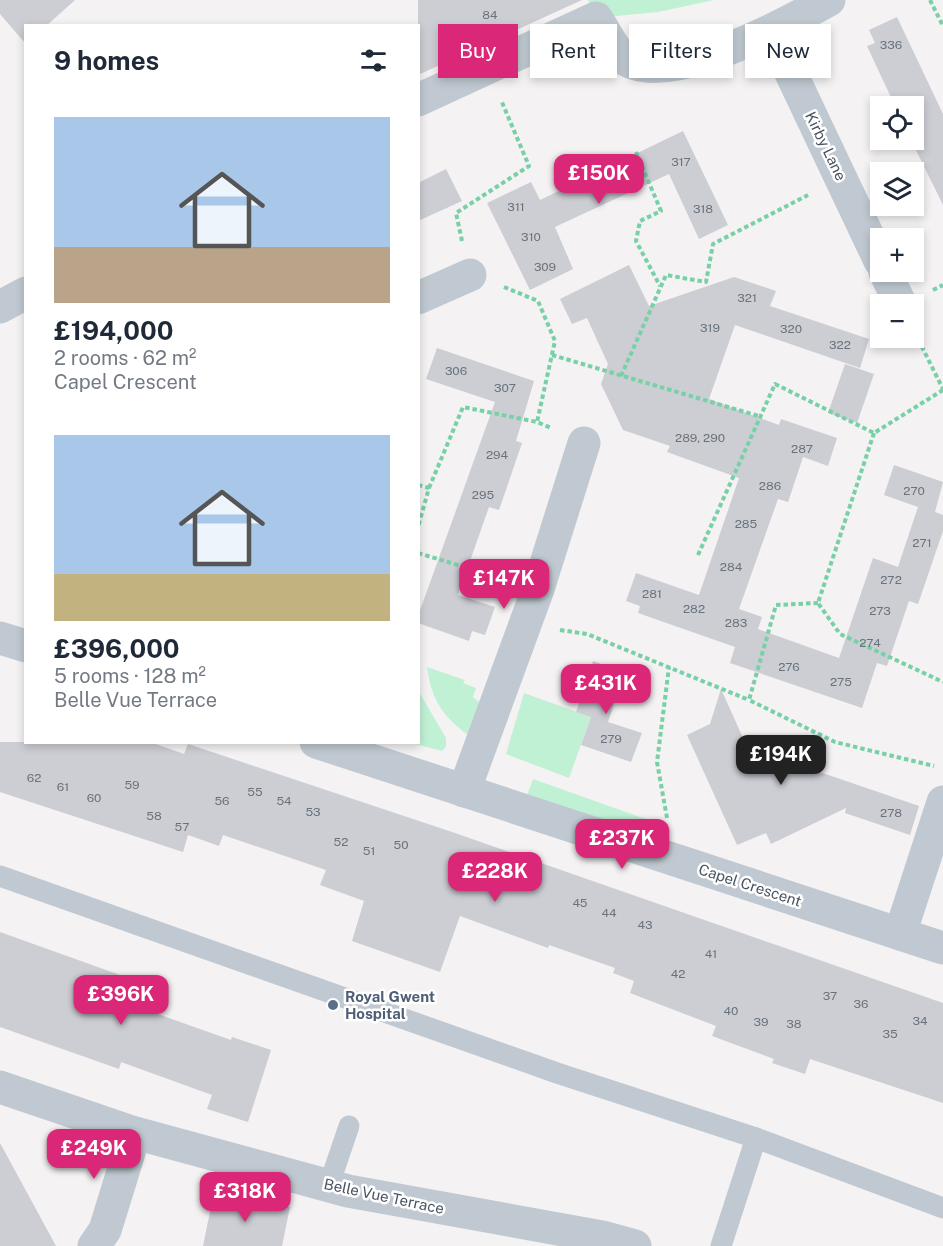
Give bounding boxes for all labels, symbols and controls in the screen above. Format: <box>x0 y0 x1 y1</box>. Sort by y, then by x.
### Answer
house number: 84 <box>482 8 498 22</box>
chip: Buy <box>438 24 518 78</box>
chip: Rent <box>530 24 617 78</box>
chip: Filters <box>629 24 733 78</box>
chip: New <box>745 24 831 78</box>
house number: 336 <box>880 38 902 52</box>
icon: filters <box>357 44 390 77</box>
text: 9 homes <box>54 45 159 76</box>
map controls <box>870 96 924 348</box>
button: locate <box>870 96 924 150</box>
street label: Kirby Lane <box>802 109 850 183</box>
pin: £150K <box>557 154 641 205</box>
house number: 317 <box>671 155 691 169</box>
icon: home <box>168 156 276 264</box>
text: £150K <box>568 161 630 185</box>
button: layers <box>870 162 924 216</box>
house number: 311 <box>507 200 525 214</box>
house number: 318 <box>693 202 713 216</box>
button: + <box>870 228 924 282</box>
house number: 310 <box>521 230 541 244</box>
house number: 309 <box>534 260 556 274</box>
house number: 321 <box>737 291 757 305</box>
button: − <box>870 294 924 348</box>
text: £194,000 <box>54 315 173 346</box>
house number: 319 <box>700 321 720 335</box>
house number: 320 <box>780 322 802 336</box>
house number: 322 <box>829 338 851 352</box>
text: 2 rooms · 62 m² <box>54 346 196 370</box>
house number: 306 <box>445 364 467 378</box>
text: Capel Crescent <box>54 370 197 394</box>
house number: 307 <box>494 381 516 395</box>
house number: 289, 290 <box>675 431 725 445</box>
house number: 287 <box>791 442 813 456</box>
house number: 294 <box>486 448 509 462</box>
icon: home <box>168 474 276 582</box>
house number: 286 <box>759 479 781 493</box>
house number: 270 <box>903 484 925 498</box>
house number: 295 <box>472 488 494 502</box>
house number: 285 <box>735 517 758 531</box>
house number: 271 <box>912 536 932 550</box>
pin: £147K <box>462 559 546 610</box>
house number: 284 <box>720 560 743 574</box>
text: £147K <box>473 566 535 590</box>
house number: 272 <box>880 573 902 587</box>
house number: 281 <box>642 587 662 601</box>
house number: 282 <box>683 602 705 616</box>
house number: 273 <box>869 604 891 618</box>
house number: 283 <box>725 616 747 630</box>
text: £396,000 <box>54 633 180 664</box>
house number: 274 <box>859 636 881 650</box>
house number: 276 <box>778 660 800 674</box>
text: 5 rooms · 128 m² <box>54 664 206 688</box>
pin: £431K <box>564 664 648 715</box>
text: £431K <box>575 671 637 695</box>
house number: 275 <box>830 675 852 689</box>
text: Belle Vue Terrace <box>54 688 217 712</box>
house number: 279 <box>600 732 622 746</box>
pin: £194K <box>739 735 823 786</box>
text: £194K <box>750 742 812 766</box>
house number: 62 <box>27 771 41 785</box>
house number: 59 <box>124 778 140 792</box>
house number: 61 <box>57 780 69 794</box>
house number: 55 <box>247 785 263 799</box>
house number: 60 <box>87 791 101 805</box>
house number: 56 <box>214 794 230 808</box>
house number: 54 <box>276 794 292 808</box>
house number: 53 <box>305 805 321 819</box>
house number: 278 <box>880 806 902 820</box>
house number: 58 <box>146 809 162 823</box>
pin: £237K <box>580 819 664 870</box>
house number: 57 <box>175 820 189 834</box>
text: £237K <box>589 826 655 850</box>
house number: 52 <box>334 835 348 849</box>
house number: 50 <box>393 838 409 852</box>
house number: 51 <box>363 844 375 858</box>
pin: £228K <box>453 852 537 903</box>
text: £228K <box>462 859 528 883</box>
street label: Capel Crescent <box>696 860 804 910</box>
house number: 45 <box>572 896 588 910</box>
house number: 44 <box>601 906 617 920</box>
house number: 43 <box>637 918 653 932</box>
house number: 41 <box>705 947 717 961</box>
house number: 42 <box>671 967 685 981</box>
pin: £396K <box>79 975 163 1026</box>
text: £396K <box>88 982 154 1006</box>
place label: Royal Gwent Hospital <box>345 988 435 1022</box>
house number: 37 <box>823 989 837 1003</box>
house number: 36 <box>854 997 868 1011</box>
marker: Royal Gwent Hospital <box>326 998 340 1012</box>
house number: 40 <box>724 1004 738 1018</box>
house number: 34 <box>912 1014 928 1028</box>
house number: 39 <box>754 1015 768 1029</box>
house number: 38 <box>786 1017 802 1031</box>
house number: 35 <box>882 1027 898 1041</box>
pin: £249K <box>52 1129 136 1180</box>
text: £249K <box>61 1136 127 1160</box>
pin: £318K <box>203 1172 287 1223</box>
street label: Belle Vue Terrace <box>322 1175 446 1217</box>
text: £318K <box>214 1179 276 1203</box>

